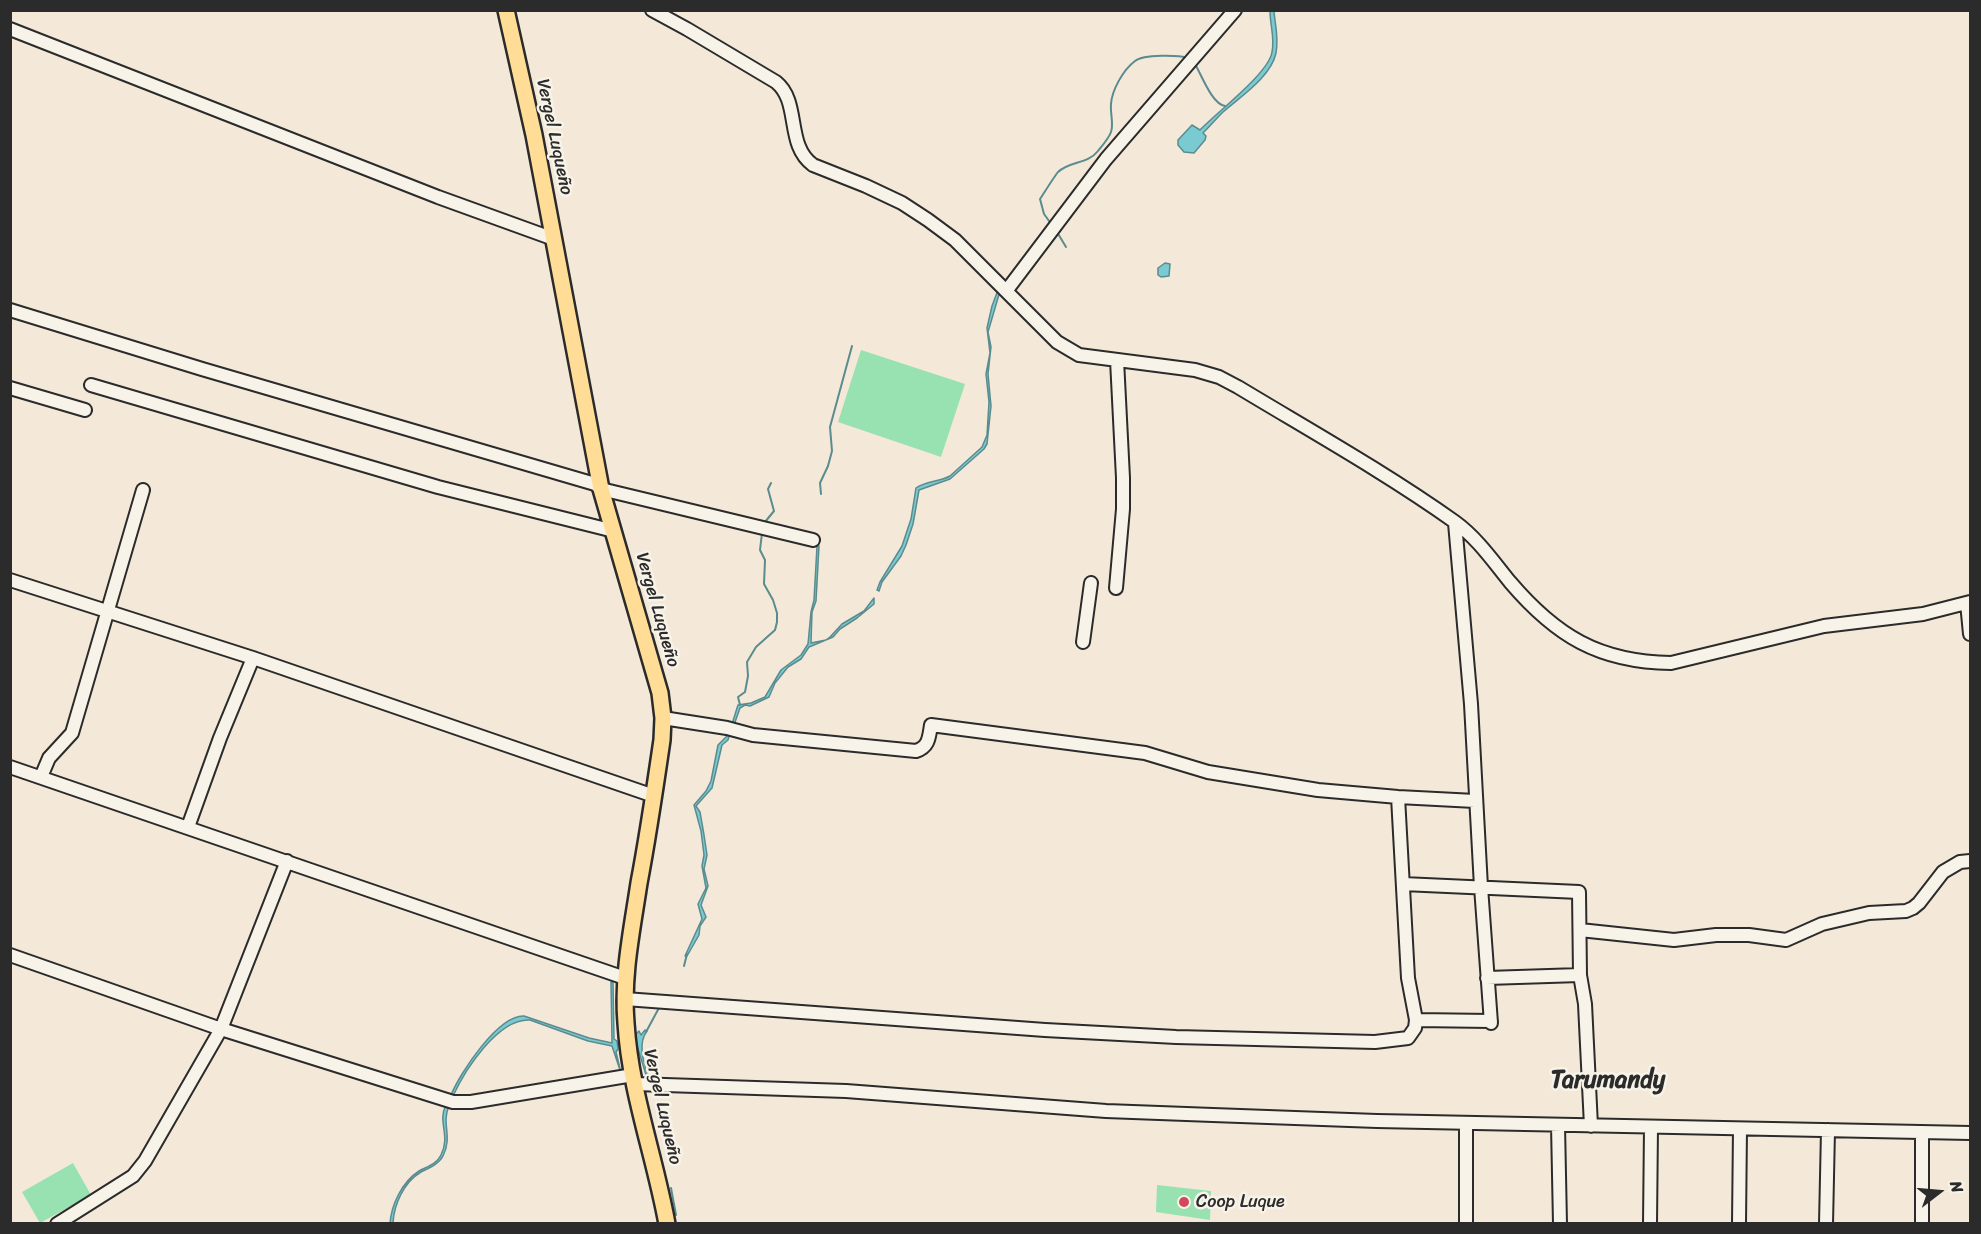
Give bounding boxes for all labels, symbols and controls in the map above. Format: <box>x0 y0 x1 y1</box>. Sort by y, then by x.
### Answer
street label: Vergel Luqueño <box>531 77 577 197</box>
street label: Vergel Luqueño <box>630 550 684 670</box>
street label: Vergel Luqueño <box>638 1047 686 1167</box>
district label: Tarumandy <box>1551 1067 1665 1095</box>
north arrow <box>1909 1162 1969 1222</box>
text: N <box>1941 1178 1972 1196</box>
place label: Coop Luque <box>1196 1191 1285 1213</box>
marker: Coop Luque <box>1177 1195 1191 1209</box>

